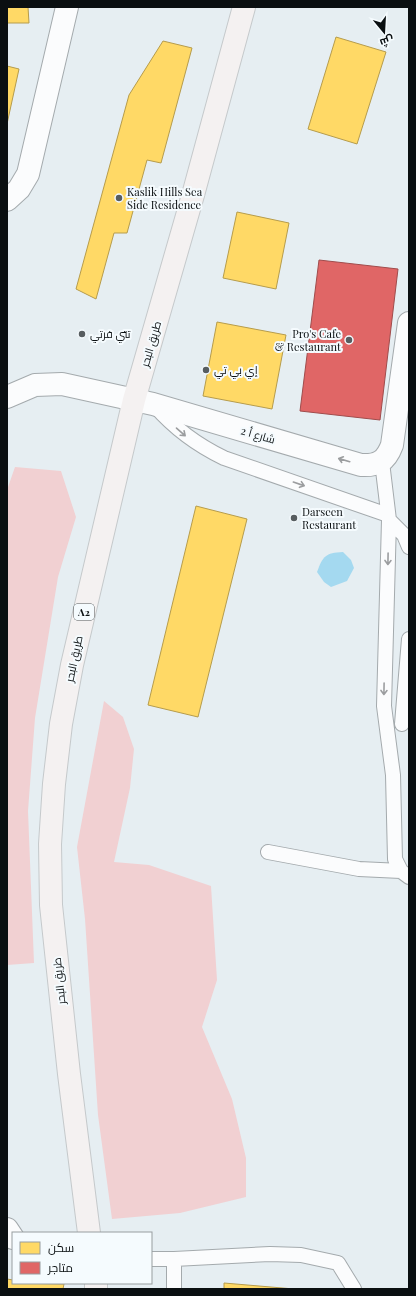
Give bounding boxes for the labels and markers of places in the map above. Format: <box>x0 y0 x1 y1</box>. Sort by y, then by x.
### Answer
place label: Kaslik Hills Sea Side Residence <box>127 184 203 212</box>
marker: Kaslik Hills Sea Side Residence <box>114 193 124 203</box>
place label: تتي فرتي <box>90 326 131 343</box>
place label: Pro's Cafe & Restaurant <box>275 326 341 354</box>
marker: تتي فرتي <box>77 329 87 339</box>
marker: Pro's Cafe & Restaurant <box>344 335 354 345</box>
place label: إي بي تي <box>214 362 258 379</box>
marker: إي بي تي <box>201 365 211 375</box>
place label: Darseen Restaurant <box>302 504 356 532</box>
marker: Darseen Restaurant <box>289 513 299 523</box>

